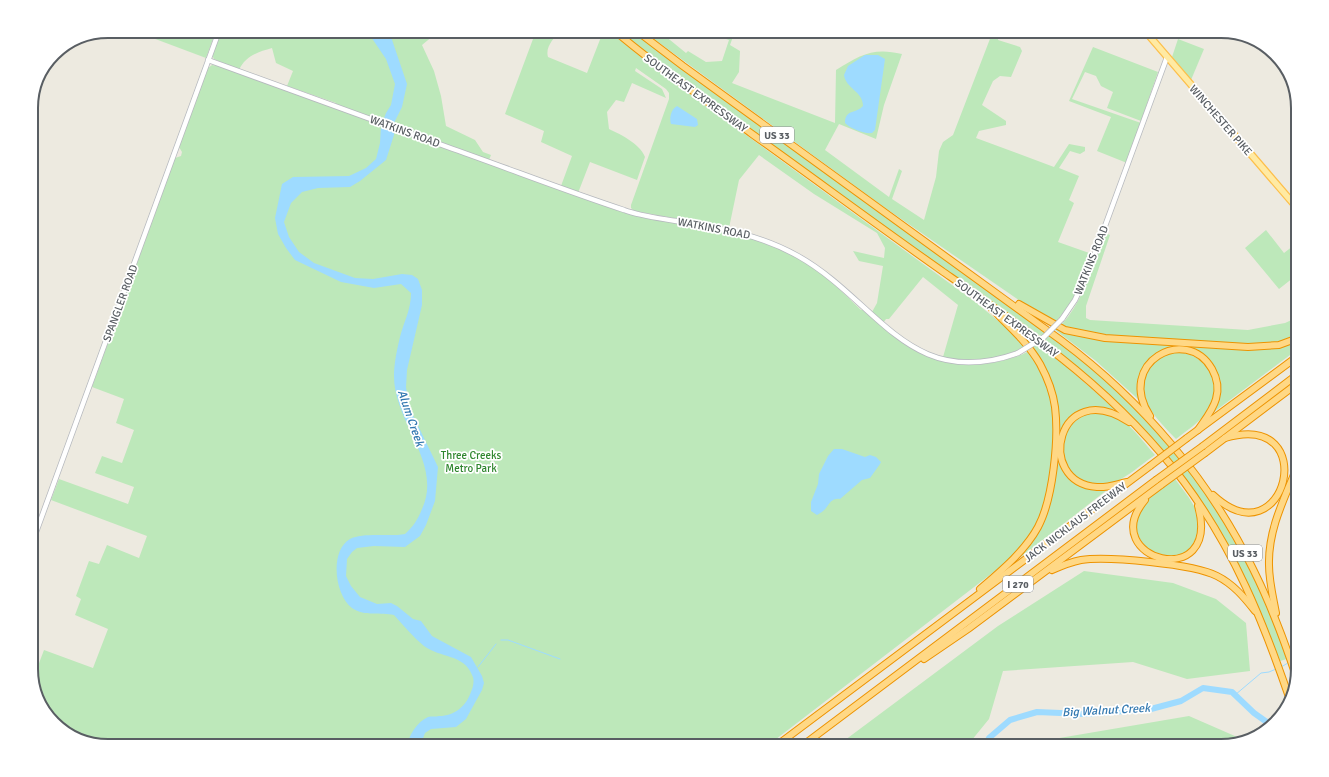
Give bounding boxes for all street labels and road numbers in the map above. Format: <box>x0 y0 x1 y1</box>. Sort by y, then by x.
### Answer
street label: SOUTHEAST EXPRESSWAY <box>641 52 750 136</box>
street label: WINCHESTER PIKE <box>1186 82 1255 158</box>
street label: WATKINS ROAD <box>368 113 442 150</box>
road number: US 33 <box>760 127 794 143</box>
street label: WATKINS ROAD <box>676 215 751 242</box>
street label: WATKINS ROAD <box>1072 224 1111 297</box>
street label: SPANGLER ROAD <box>100 263 140 344</box>
street label: SOUTHEAST EXPRESSWAY <box>952 277 1061 361</box>
street label: JACK NICKLAUS FREEWAY <box>1022 479 1129 565</box>
road number: US 33 <box>1228 545 1262 561</box>
road number: I 270 <box>1003 576 1033 592</box>

